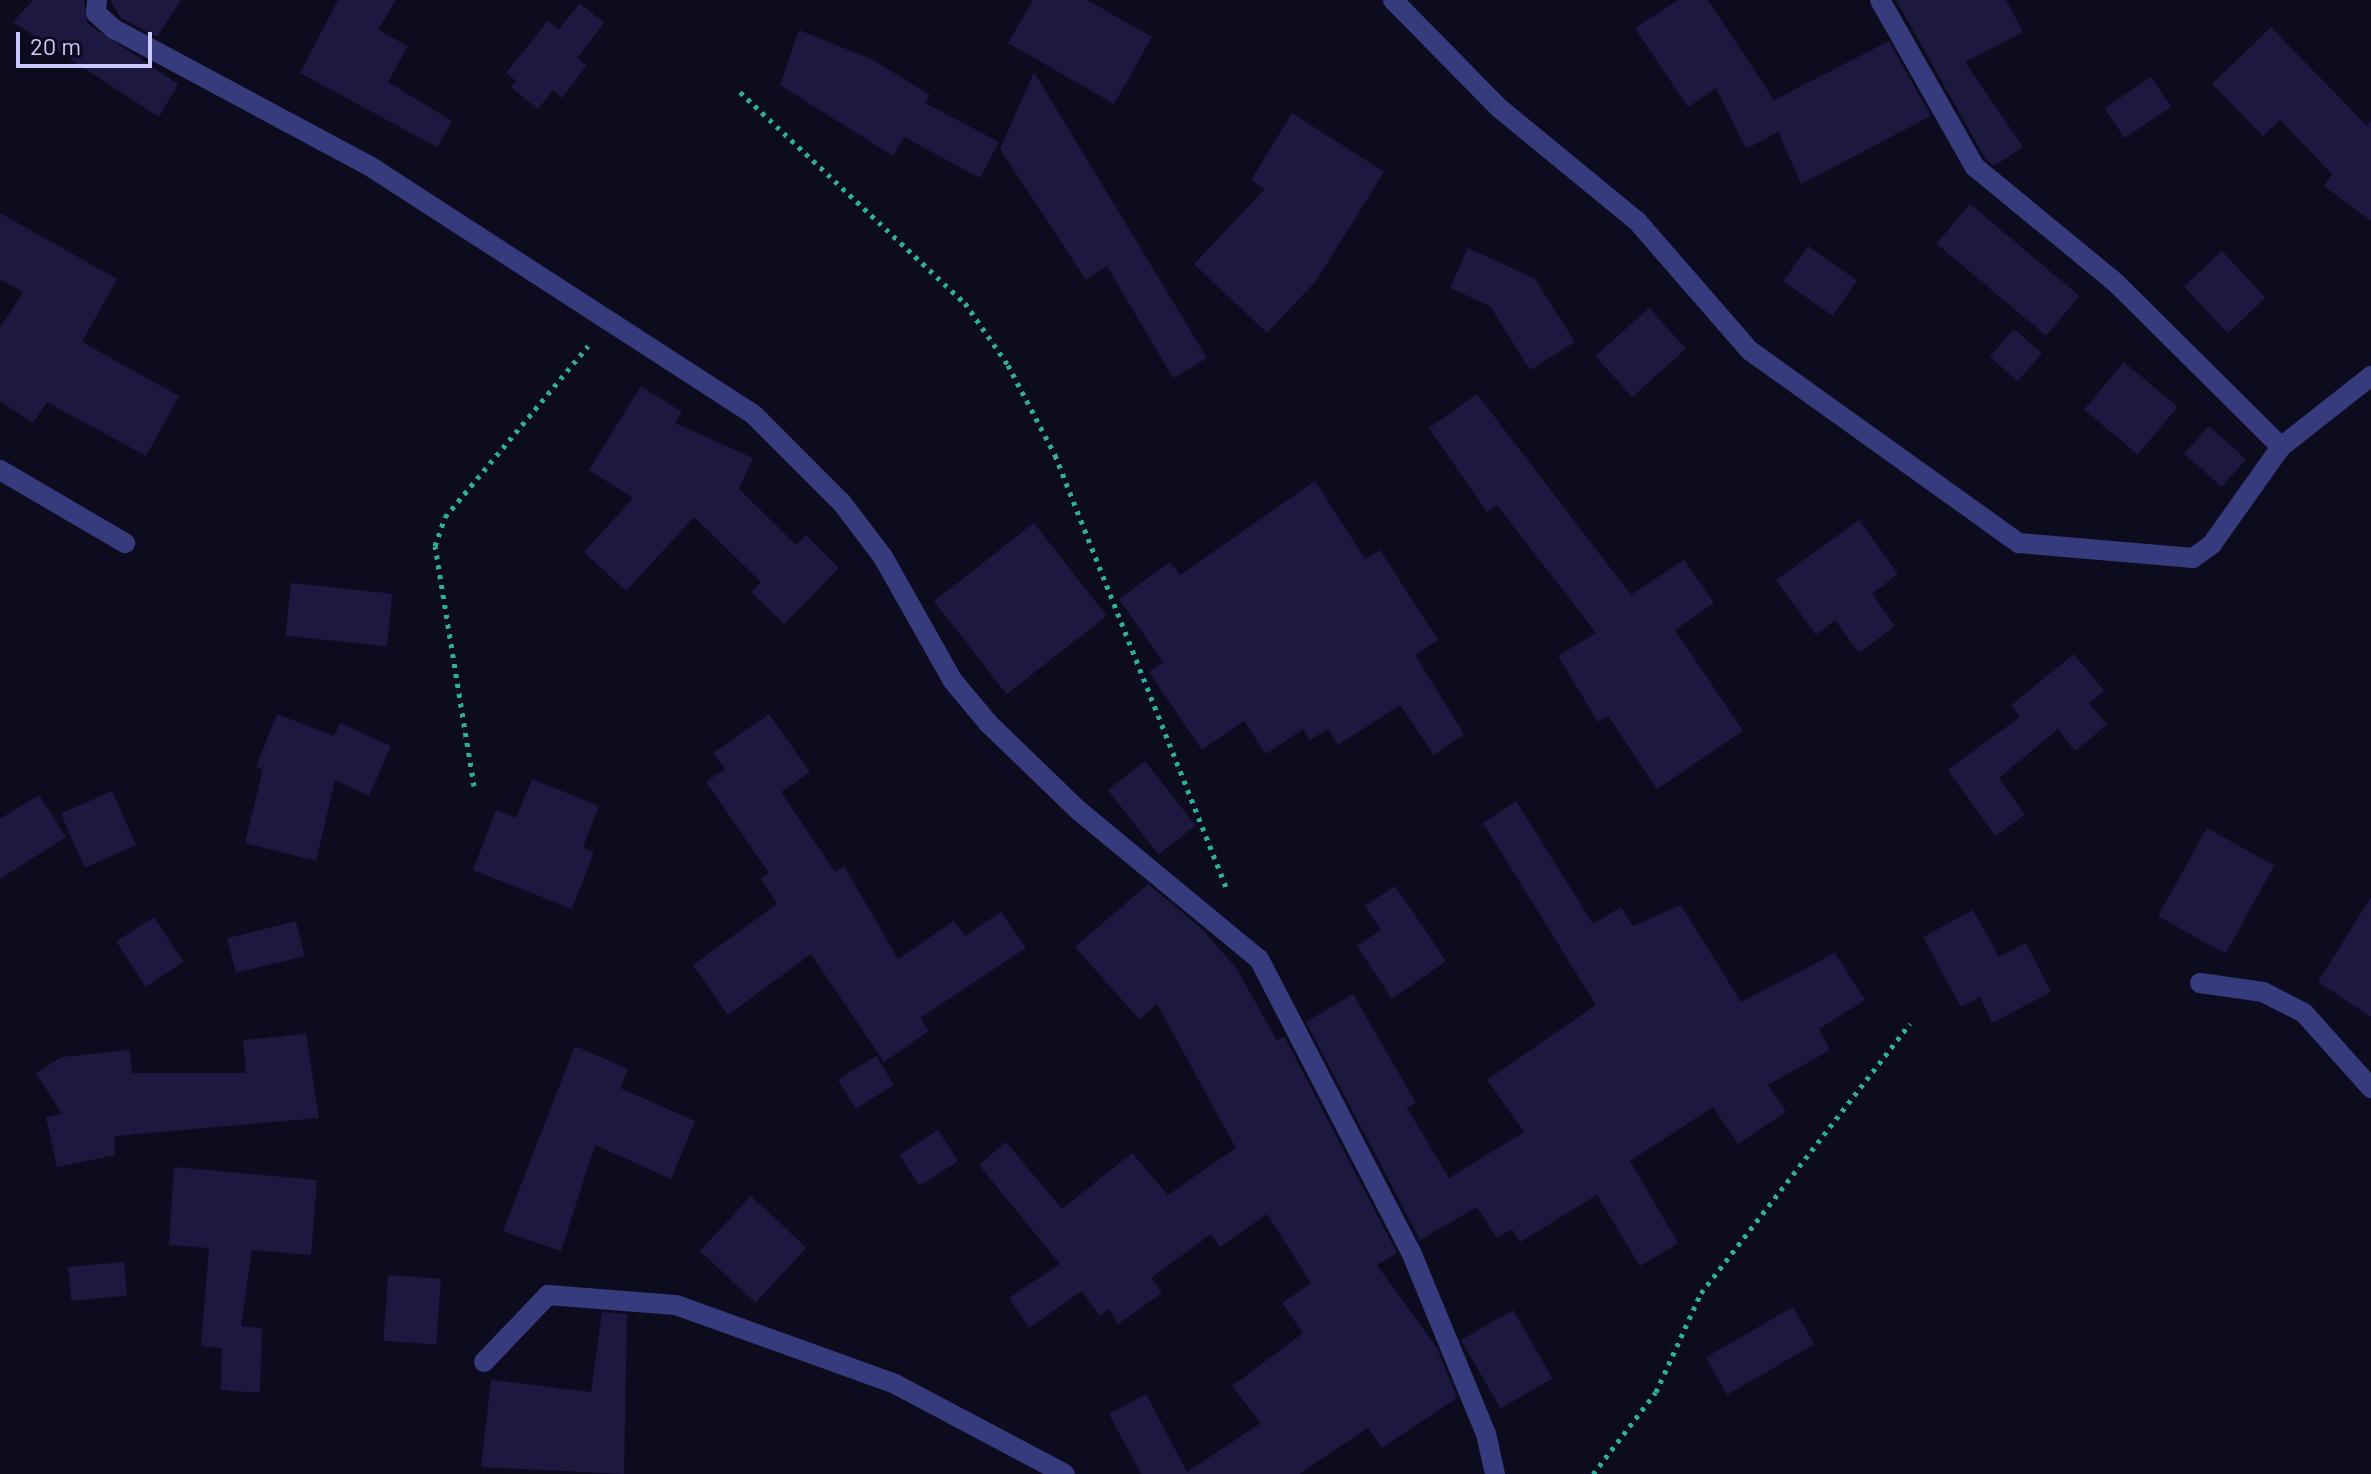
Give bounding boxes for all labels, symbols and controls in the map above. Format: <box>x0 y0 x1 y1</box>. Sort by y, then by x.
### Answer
scale bar <box>20 16 156 66</box>
text: 20 m <box>30 31 81 60</box>

